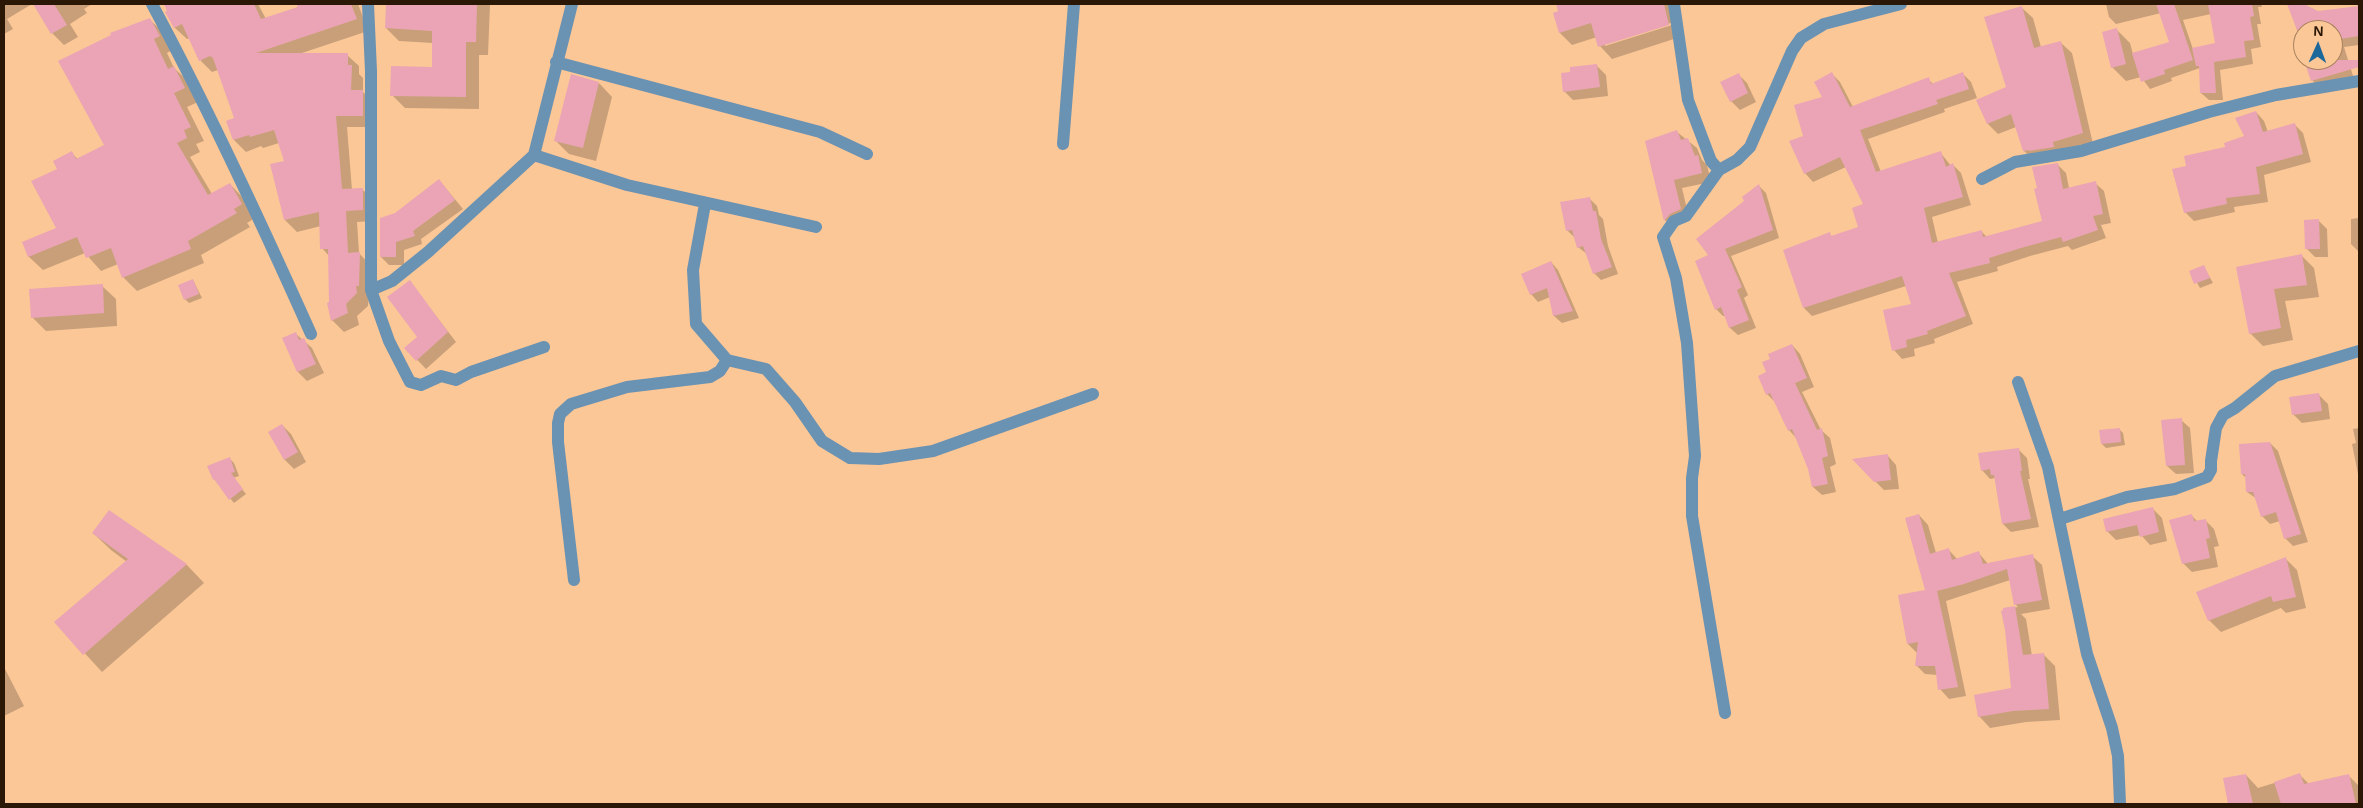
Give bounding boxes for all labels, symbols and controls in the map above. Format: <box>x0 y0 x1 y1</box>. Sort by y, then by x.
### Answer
north arrow <box>2293 20 2343 70</box>
text: N <box>2313 23 2324 39</box>

